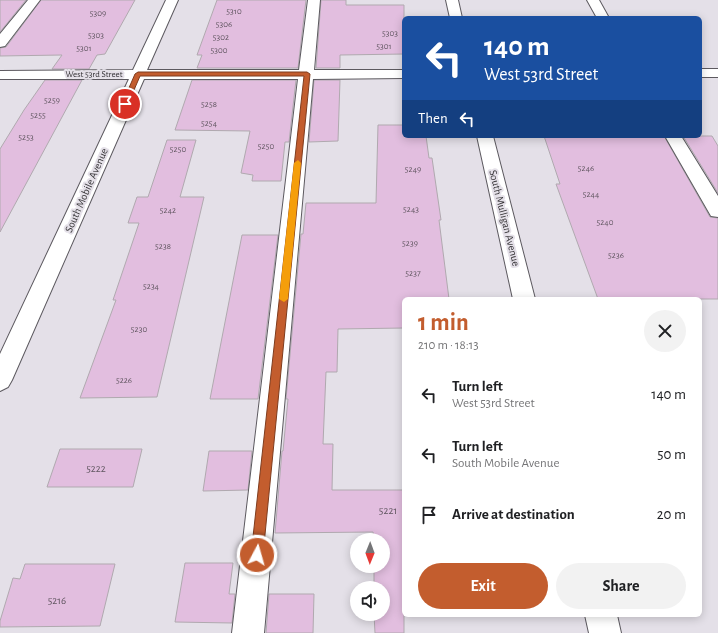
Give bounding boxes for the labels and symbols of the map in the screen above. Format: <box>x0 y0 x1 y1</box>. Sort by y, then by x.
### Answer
house number: 5310 <box>226 7 242 16</box>
house number: 5309 <box>90 9 106 18</box>
house number: 5306 <box>216 20 232 29</box>
house number: 5303 <box>382 29 398 38</box>
house number: 5303 <box>88 31 104 40</box>
house number: 5302 <box>213 33 229 42</box>
house number: 5301 <box>376 42 392 51</box>
house number: 5301 <box>76 44 92 53</box>
house number: 5300 <box>211 46 228 55</box>
street label: West 53rd Street <box>65 70 123 79</box>
pin <box>108 87 142 121</box>
house number: 5259 <box>44 96 60 105</box>
house number: 5258 <box>201 100 217 109</box>
house number: 5255 <box>30 111 46 120</box>
house number: 5254 <box>201 119 218 128</box>
house number: 5253 <box>18 133 34 142</box>
house number: 5250 <box>258 142 274 151</box>
house number: 5250 <box>170 145 186 154</box>
street label: South Mobile Avenue <box>63 146 110 234</box>
house number: 5246 <box>578 164 594 173</box>
house number: 5249 <box>405 165 421 174</box>
street label: South Mulligan Avenue <box>487 169 522 267</box>
house number: 5244 <box>583 190 600 199</box>
house number: 5243 <box>403 205 419 214</box>
house number: 5242 <box>160 206 176 215</box>
house number: 5240 <box>597 218 614 227</box>
house number: 5239 <box>402 239 418 248</box>
house number: 5238 <box>155 242 171 251</box>
house number: 5236 <box>608 251 624 260</box>
house number: 5237 <box>405 269 421 278</box>
house number: 5234 <box>143 282 160 291</box>
house number: 5230 <box>131 325 147 334</box>
house number: 5226 <box>116 376 132 385</box>
house number: 5222 <box>86 463 106 474</box>
house number: 5221 <box>379 505 397 516</box>
north arrow <box>350 533 390 573</box>
position arrow <box>236 534 278 576</box>
house number: 5216 <box>48 595 66 606</box>

